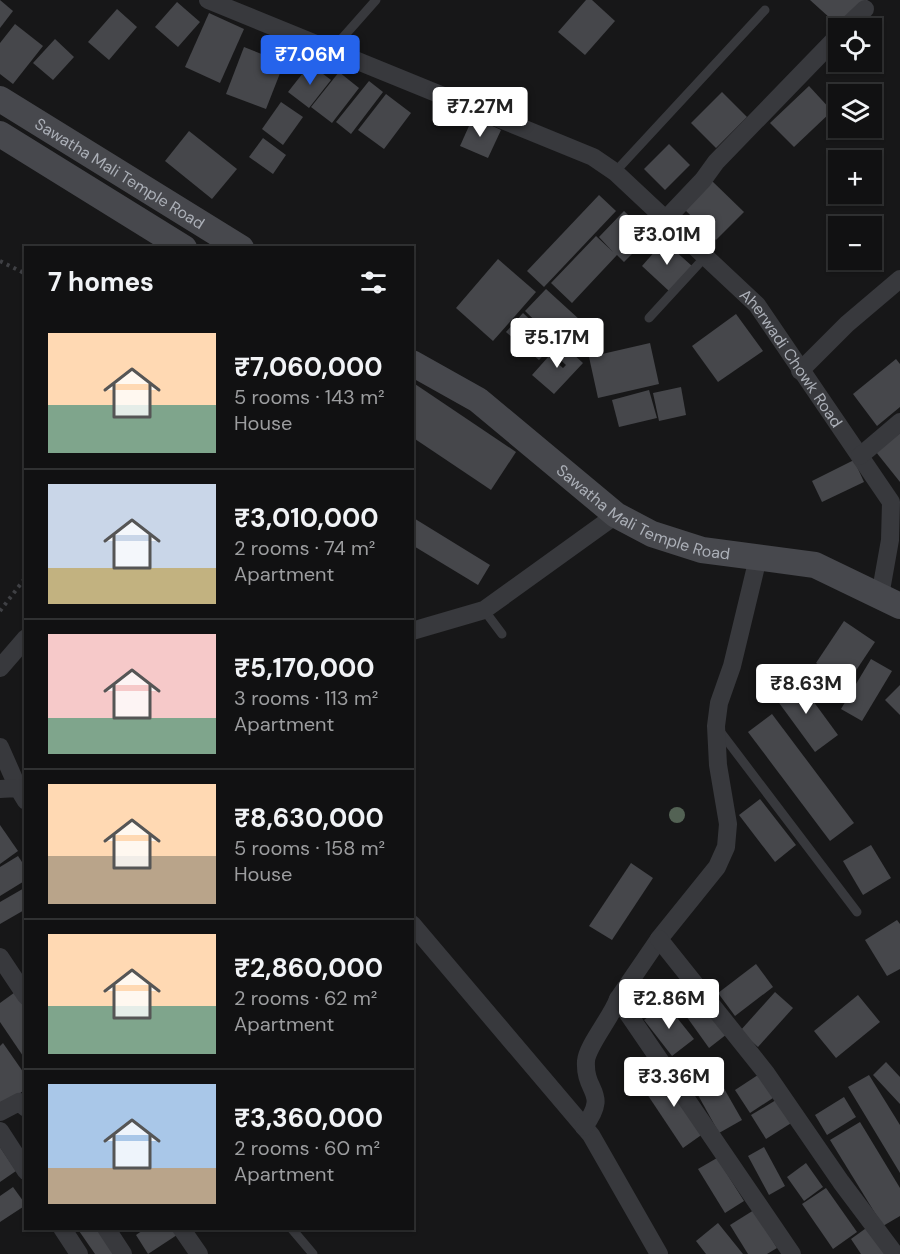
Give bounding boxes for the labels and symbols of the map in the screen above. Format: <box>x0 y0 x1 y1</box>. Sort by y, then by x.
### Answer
pin: ₹7.06M <box>261 35 359 86</box>
pin: ₹7.27M <box>431 87 529 138</box>
street label: Sawatha Mali Temple Road <box>31 113 208 234</box>
pin: ₹3.01M <box>618 215 716 266</box>
street label: Aherwadi Chowk Road <box>735 284 847 432</box>
pin: ₹5.17M <box>508 318 606 369</box>
street label: Sawatha Mali Temple Road <box>552 460 731 565</box>
pin: ₹8.63M <box>757 664 855 715</box>
pin: ₹2.86M <box>620 979 718 1030</box>
pin: ₹3.36M <box>625 1057 723 1108</box>

